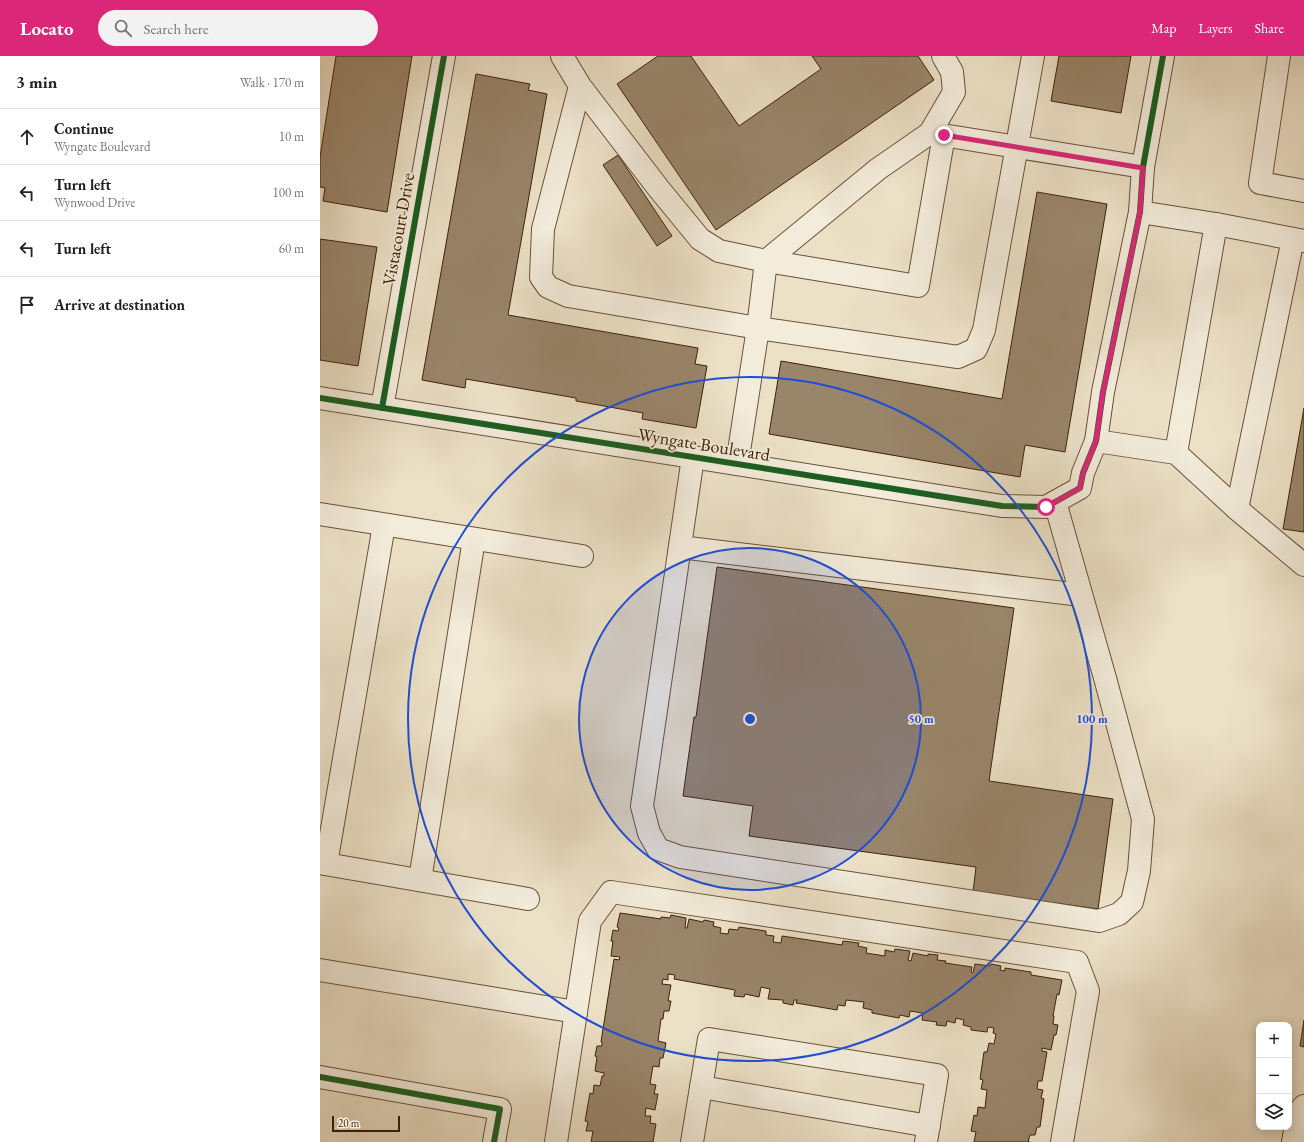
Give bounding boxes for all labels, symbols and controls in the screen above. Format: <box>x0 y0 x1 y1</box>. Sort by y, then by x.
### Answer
search box <box>98 10 378 46</box>
text: Locato <box>20 16 74 41</box>
icon: search <box>112 17 134 39</box>
text: Search here <box>144 19 209 38</box>
text: Map <box>1151 19 1176 37</box>
text: Layers <box>1198 19 1233 37</box>
text: Share <box>1255 19 1284 37</box>
text: 3 min <box>16 71 57 93</box>
text: Walk · 170 m <box>240 74 304 91</box>
text: Continue <box>54 119 114 138</box>
icon: ahead <box>16 126 38 148</box>
route end <box>935 126 953 144</box>
text: 10 m <box>279 128 304 145</box>
text: Wyngate Boulevard <box>54 138 150 155</box>
street label: Vistacourt Drive <box>377 171 419 287</box>
text: Turn left <box>54 175 111 194</box>
icon: left <box>16 182 38 204</box>
text: 100 m <box>273 184 304 201</box>
text: Wynwood Drive <box>54 194 135 211</box>
icon: left <box>16 238 38 260</box>
text: Turn left <box>54 239 111 258</box>
text: 60 m <box>279 240 304 257</box>
icon: arrive <box>16 294 38 316</box>
text: Arrive at destination <box>54 295 185 314</box>
street label: Wyngate Boulevard <box>636 422 773 466</box>
route start <box>1037 498 1055 516</box>
text: 50 m <box>908 711 934 727</box>
text: 100 m <box>1076 711 1108 727</box>
centre of rings <box>743 712 757 726</box>
map controls <box>1256 1022 1292 1130</box>
button: + <box>1256 1022 1292 1058</box>
button: − <box>1256 1058 1292 1094</box>
button: layers <box>1256 1094 1292 1130</box>
scale bar <box>332 1114 400 1133</box>
text: 20 m <box>338 1116 359 1130</box>

